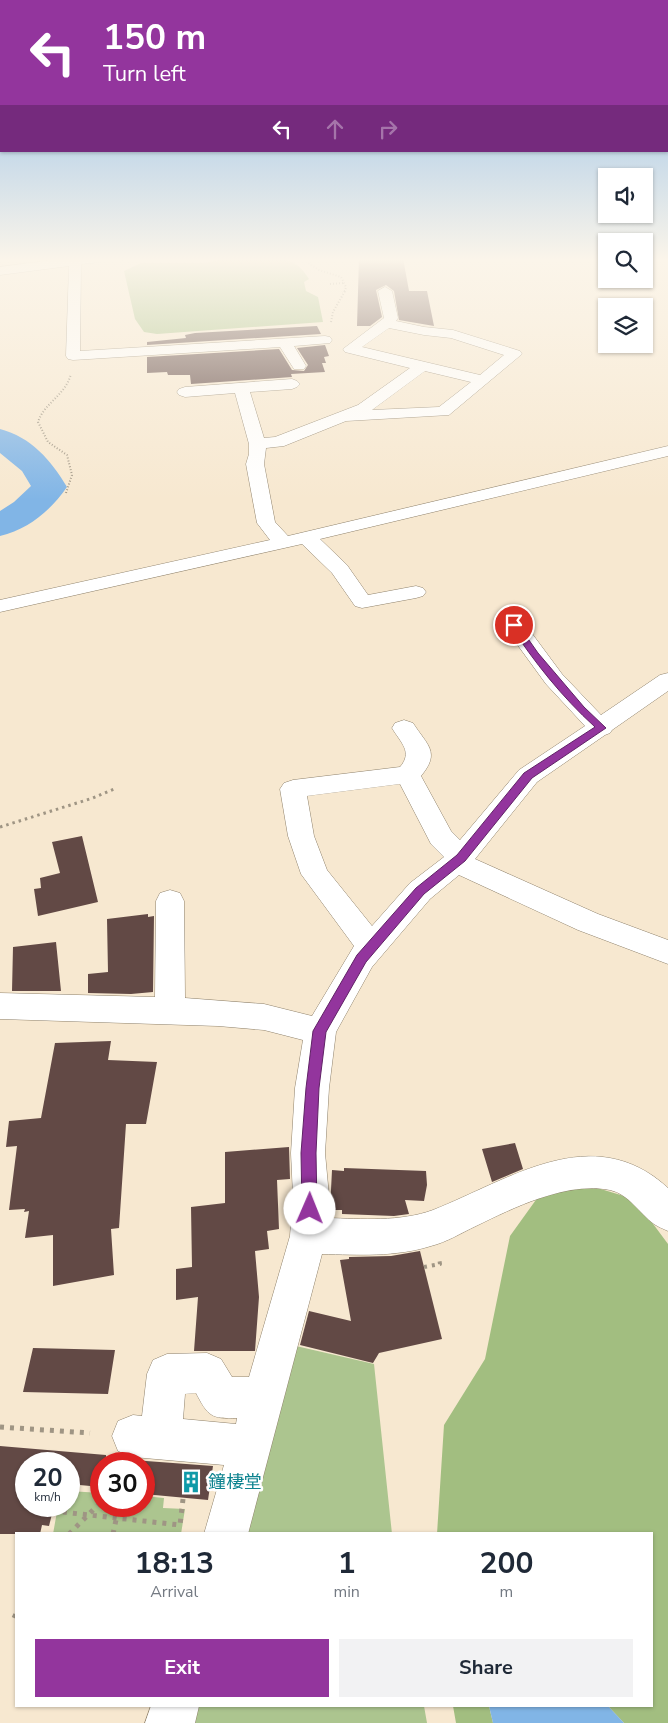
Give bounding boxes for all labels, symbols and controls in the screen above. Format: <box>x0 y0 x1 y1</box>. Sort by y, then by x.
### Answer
text: 150 m <box>103 14 206 61</box>
icon: left <box>20 20 85 85</box>
text: Turn left <box>103 59 186 89</box>
icon: left <box>268 115 296 143</box>
icon: ahead <box>321 115 349 143</box>
icon: right <box>374 115 402 143</box>
map controls <box>598 168 653 353</box>
button: sound <box>598 168 653 223</box>
button: search <box>598 233 653 288</box>
button: layers <box>598 298 653 353</box>
pin <box>493 604 535 646</box>
icon: arrive <box>500 611 528 639</box>
position arrow <box>283 1182 335 1234</box>
speed limit sign: 30 <box>90 1452 155 1517</box>
text: 20 <box>32 1461 63 1495</box>
building icon: 鐘棲堂 <box>178 1469 204 1495</box>
place label: 鐘棲堂 <box>208 1470 262 1494</box>
text: km/h <box>34 1489 61 1505</box>
text: 18:13 <box>135 1543 214 1584</box>
text: 1 <box>338 1543 356 1584</box>
text: 200 <box>479 1543 533 1584</box>
text: Arrival <box>150 1581 198 1603</box>
text: min <box>333 1581 360 1603</box>
text: m <box>500 1581 513 1603</box>
button: Exit <box>35 1639 329 1697</box>
button: Share <box>339 1639 633 1697</box>

